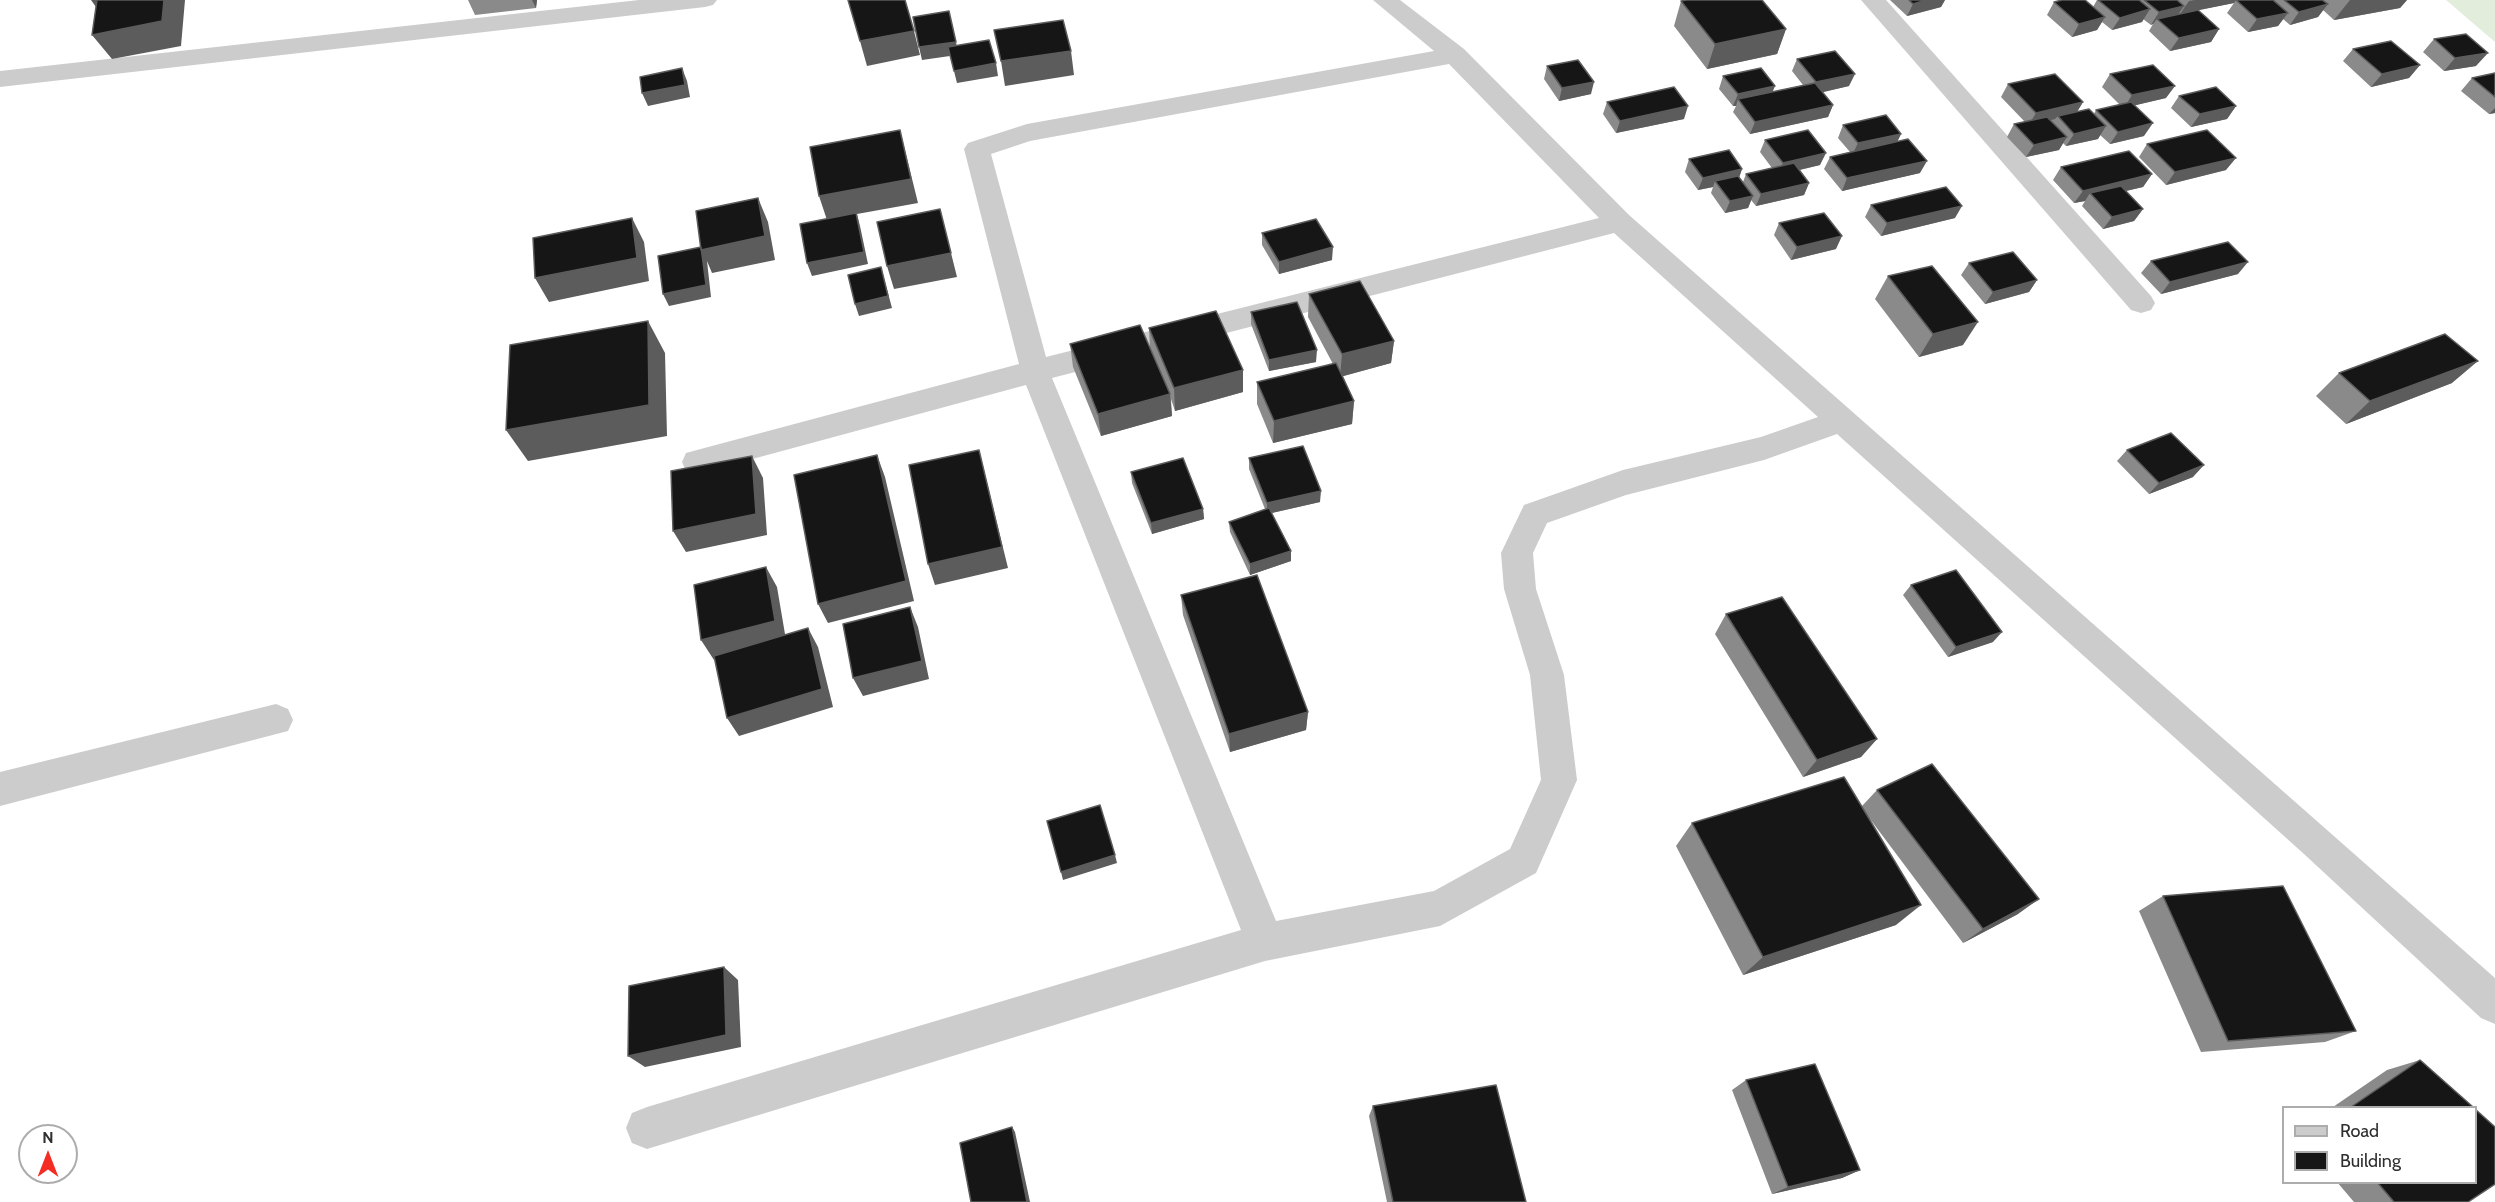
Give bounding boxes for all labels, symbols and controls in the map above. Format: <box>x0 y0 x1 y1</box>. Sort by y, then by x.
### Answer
legend <box>2282 1106 2477 1184</box>
text: Road <box>2340 1120 2379 1142</box>
north arrow <box>18 1124 78 1184</box>
text: N <box>42 1128 54 1147</box>
text: Building <box>2340 1150 2401 1172</box>

